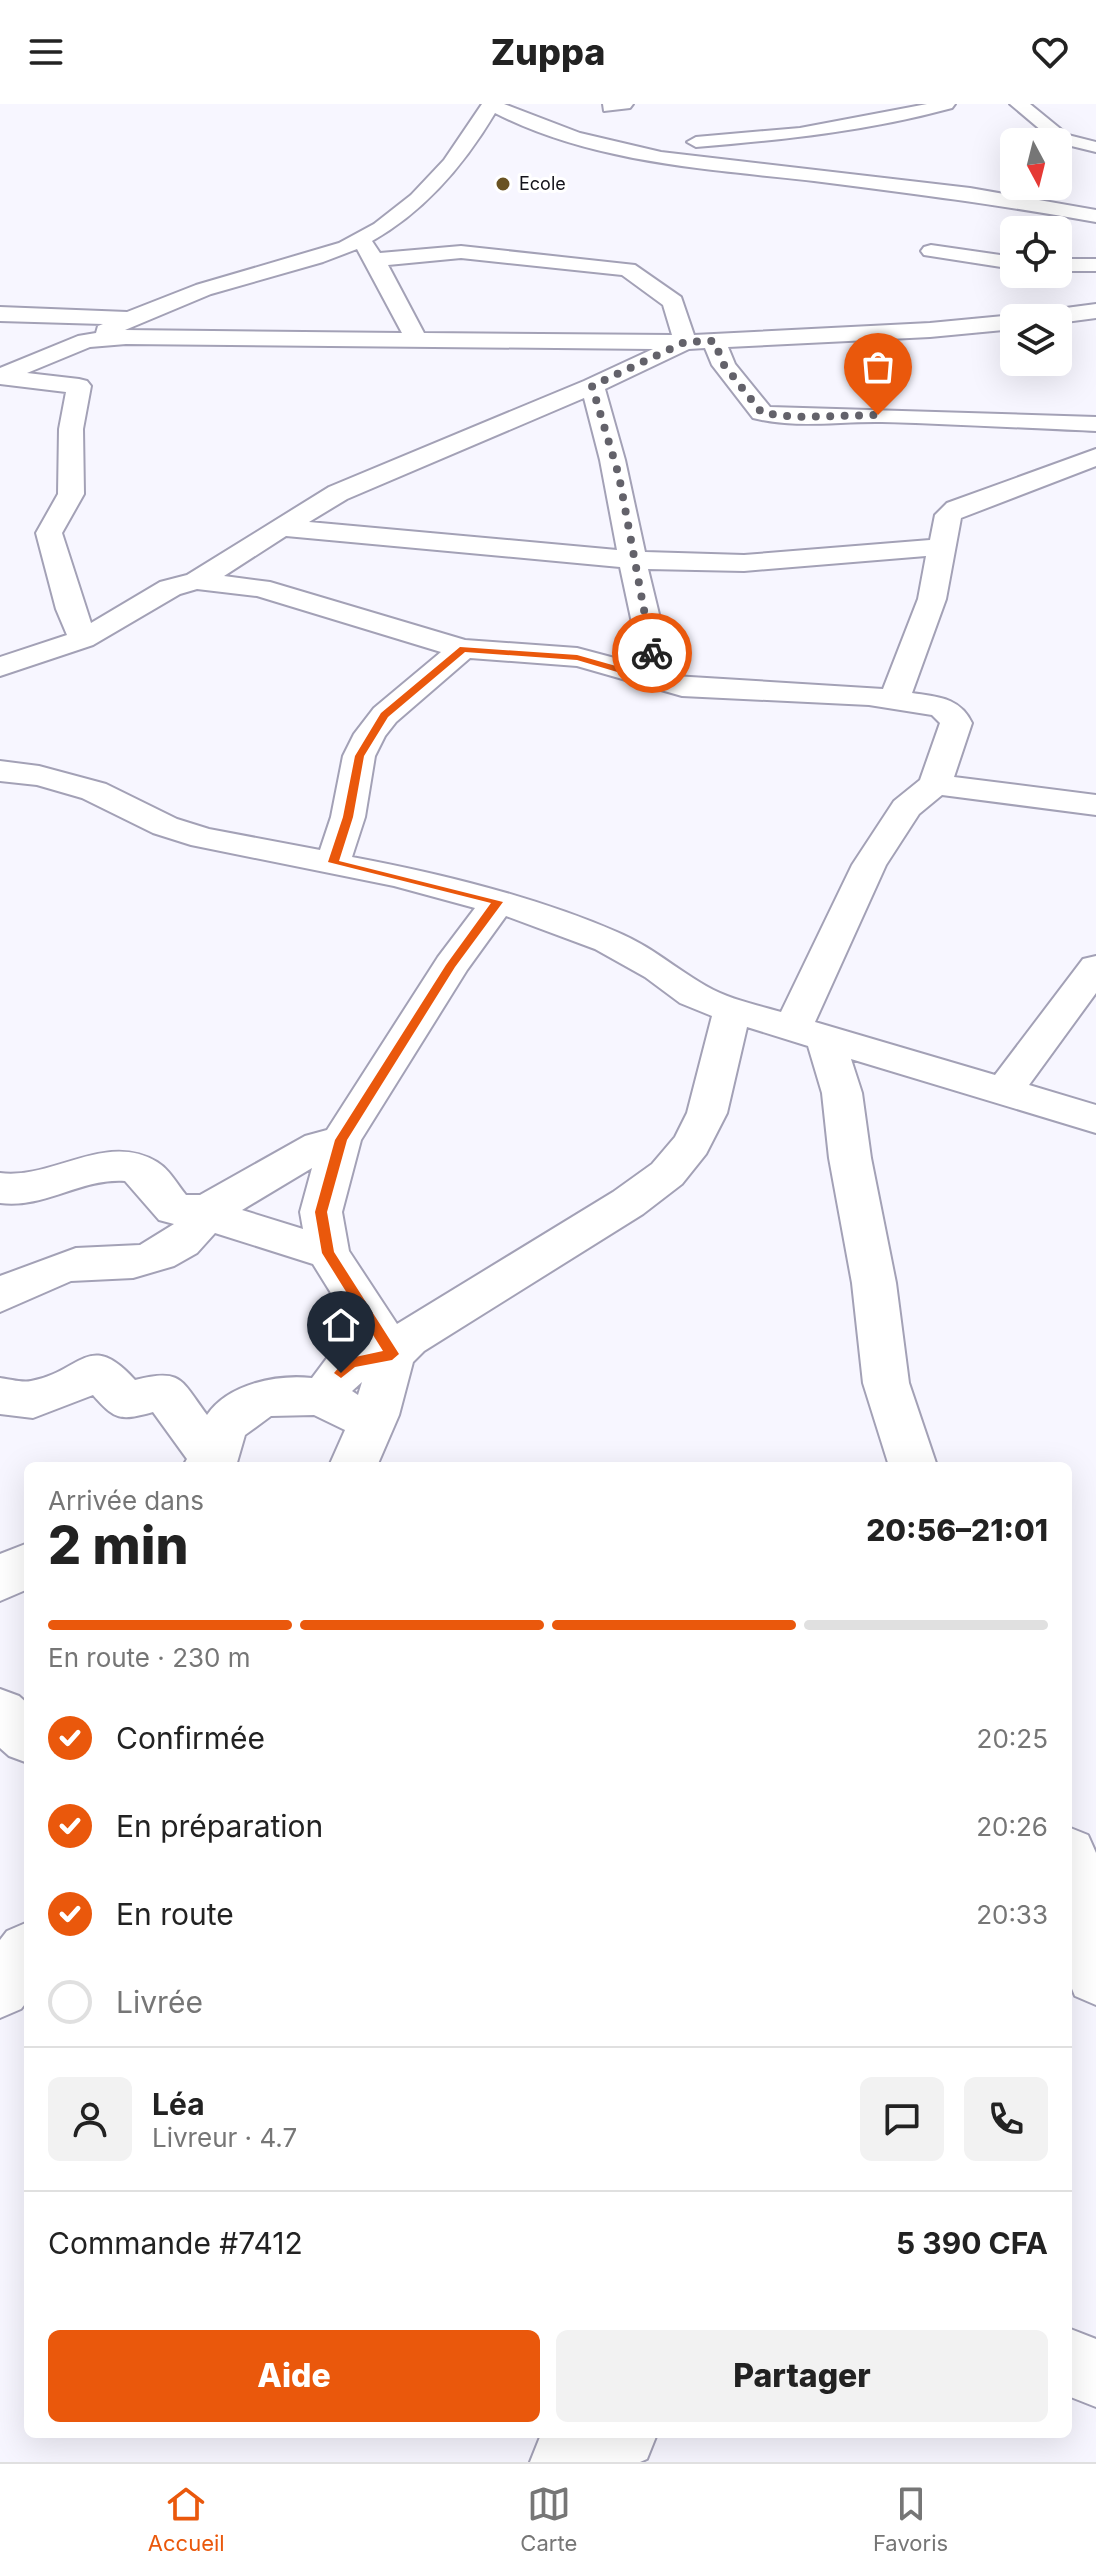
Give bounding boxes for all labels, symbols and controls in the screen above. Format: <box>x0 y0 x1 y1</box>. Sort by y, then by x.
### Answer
icon: menu <box>24 30 68 74</box>
text: Zuppa <box>491 30 605 74</box>
icon: heart <box>1028 30 1072 74</box>
north arrow <box>1000 128 1072 200</box>
map controls <box>1000 128 1072 376</box>
place label: Ecole <box>519 173 566 194</box>
marker: Ecole <box>494 175 512 193</box>
button: locate <box>1000 216 1072 288</box>
button: layers <box>1000 304 1072 376</box>
pin <box>844 333 912 415</box>
icon: bag <box>856 345 900 389</box>
courier <box>612 613 692 693</box>
icon: bike <box>630 631 674 675</box>
pin <box>307 1291 375 1373</box>
icon: home <box>319 1303 363 1347</box>
text: Arrivée dans <box>48 1485 204 1516</box>
text: 20:56–21:01 <box>866 1512 1048 1548</box>
text: 2 min <box>48 1514 189 1577</box>
text: En route · 230 m <box>48 1642 251 1673</box>
icon: check <box>48 1716 92 1760</box>
text: Confirmée <box>116 1720 265 1756</box>
text: 20:25 <box>977 1723 1048 1754</box>
icon: check <box>48 1804 92 1848</box>
text: En préparation <box>116 1808 323 1844</box>
text: 20:26 <box>976 1811 1048 1842</box>
icon: check <box>48 1892 92 1936</box>
text: En route <box>116 1896 234 1932</box>
text: 20:33 <box>976 1899 1048 1930</box>
text: Livrée <box>116 1984 203 2020</box>
button: person <box>48 2077 132 2161</box>
button: chat <box>860 2077 944 2161</box>
button: phone <box>964 2077 1048 2161</box>
text: Léa <box>152 2086 205 2122</box>
text: Livreur · 4.7 <box>152 2122 297 2153</box>
text: Commande #7412 <box>48 2225 303 2261</box>
text: 5 390 CFA <box>896 2225 1048 2261</box>
button: Aide <box>48 2330 540 2422</box>
button: Partager <box>556 2330 1048 2422</box>
tab: Accueil <box>148 2482 225 2556</box>
tab: Carte <box>520 2482 577 2556</box>
tab: Favoris <box>873 2482 948 2556</box>

